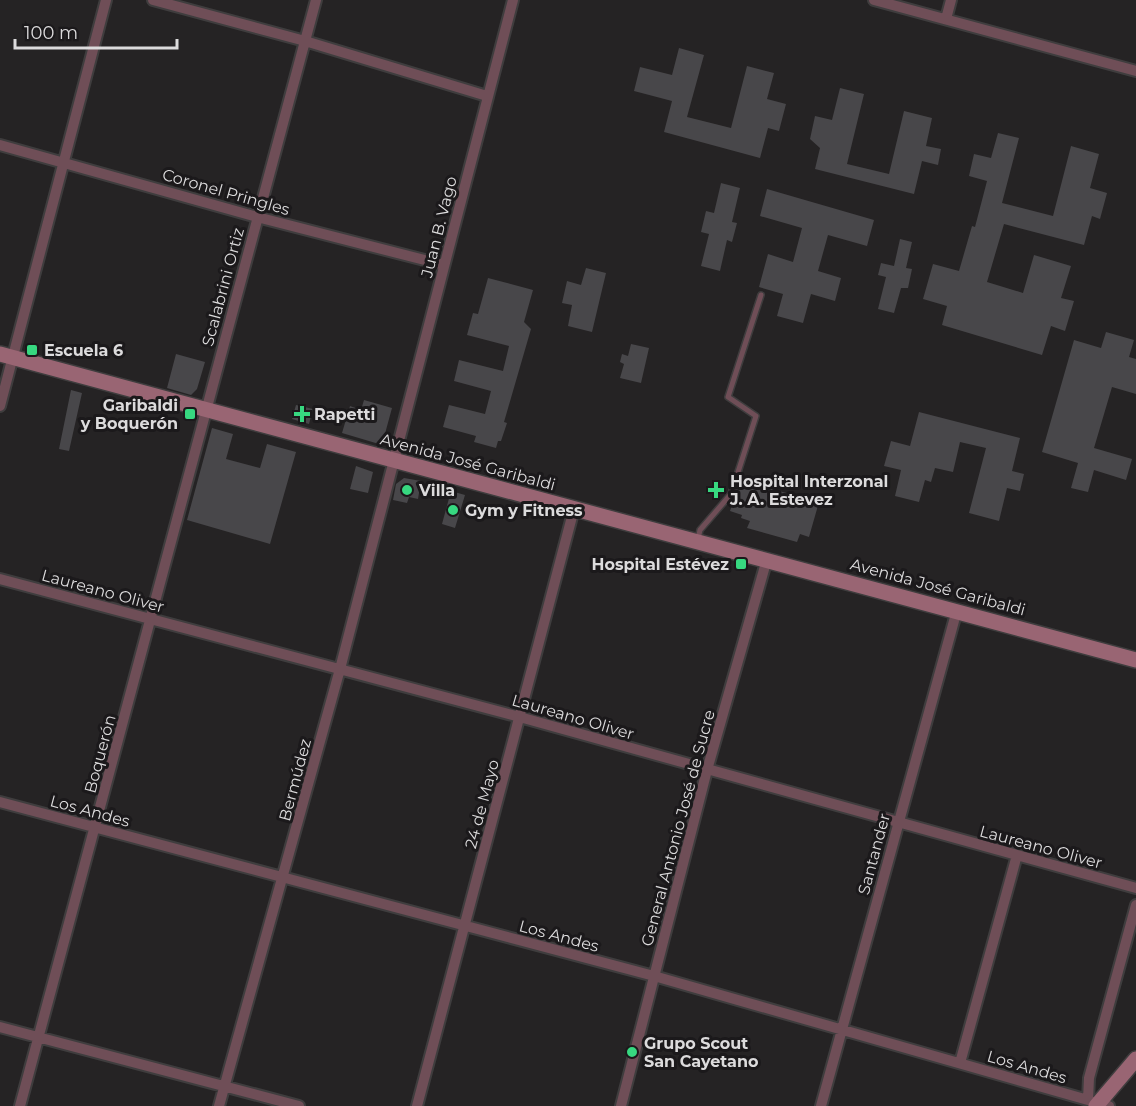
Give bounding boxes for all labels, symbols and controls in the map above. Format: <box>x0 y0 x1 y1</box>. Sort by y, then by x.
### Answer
scale bar <box>15 12 177 50</box>
text: 100 m <box>24 22 78 44</box>
street label: Coronel Pringles <box>160 165 292 219</box>
street label: Juan B. Vago <box>417 174 461 281</box>
street label: Scalabrini Ortiz <box>198 226 248 348</box>
place label: Escuela 6 <box>44 341 123 360</box>
marker: Escuela 6 <box>25 343 39 357</box>
place label: Garibaldi y Boquerón <box>80 396 178 433</box>
place label: Rapetti <box>314 405 375 424</box>
marker: Garibaldi y Boquerón <box>183 407 197 421</box>
marker: Rapetti <box>295 407 309 421</box>
street label: Avenida José Garibaldi <box>378 429 558 495</box>
place label: Hospital Interzonal J. A. Estevez <box>729 472 888 509</box>
place label: Villa <box>418 481 455 500</box>
marker: Hospital Interzonal J. A. Estevez <box>707 481 725 499</box>
marker: Villa <box>400 483 414 497</box>
place label: Gym y Fitness <box>465 501 583 520</box>
marker: Gym y Fitness <box>446 503 460 517</box>
street label: Avenida José Garibaldi <box>848 554 1028 620</box>
place label: Hospital Estévez <box>592 555 729 574</box>
marker: Hospital Estévez <box>734 557 748 571</box>
street label: Laureano Oliver <box>40 565 166 617</box>
street label: Laureano Oliver <box>510 690 636 744</box>
street label: General Antonio José de Sucre <box>637 708 719 948</box>
street label: Boquerón <box>80 713 120 795</box>
street label: Bermúdez <box>275 737 315 823</box>
street label: 24 de Mayo <box>461 758 503 850</box>
street label: Los Andes <box>48 791 132 831</box>
street label: Santander <box>854 811 894 897</box>
street label: Laureano Oliver <box>978 821 1104 873</box>
street label: Los Andes <box>517 916 601 956</box>
place label: Grupo Scout San Cayetano <box>644 1034 759 1071</box>
marker: Grupo Scout San Cayetano <box>625 1045 639 1059</box>
street label: Los Andes <box>985 1047 1069 1087</box>

